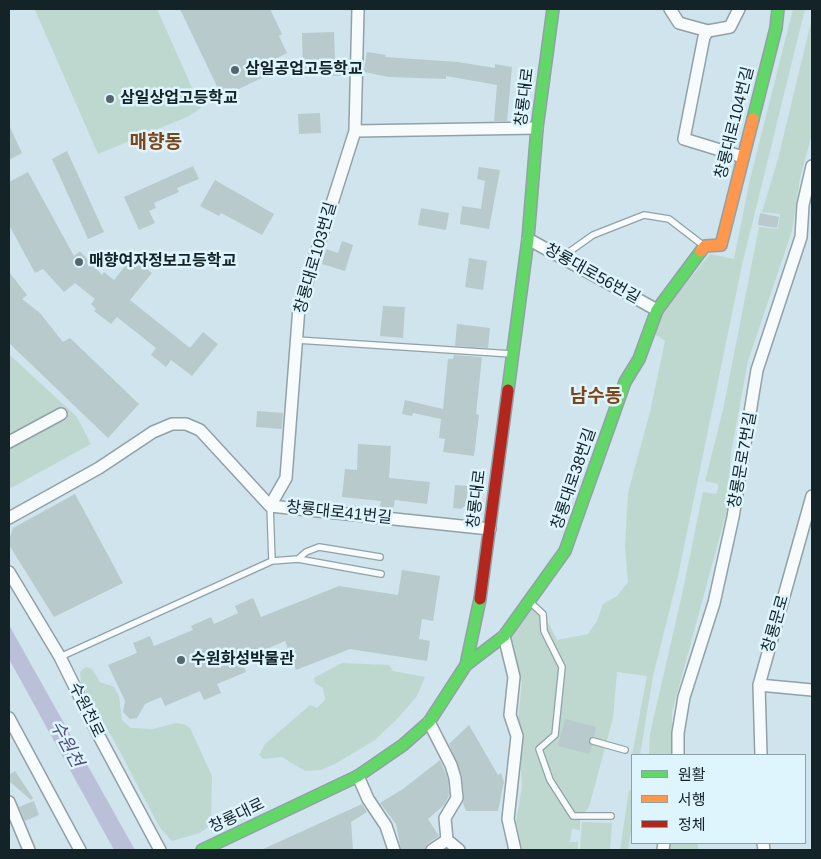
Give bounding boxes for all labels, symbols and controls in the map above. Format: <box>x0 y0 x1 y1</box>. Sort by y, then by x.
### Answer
place label: 삼일공업고등학교 <box>245 60 363 80</box>
marker: 삼일공업고등학교 <box>229 64 241 76</box>
street label: 창룡대로104번길 <box>712 65 758 181</box>
street label: 창룡대로 <box>512 67 538 127</box>
place label: 삼일상업고등학교 <box>120 89 238 109</box>
marker: 삼일상업고등학교 <box>104 93 116 105</box>
district label: 매향동 <box>130 132 182 154</box>
street label: 창룡대로103번길 <box>291 200 341 316</box>
street label: 창룡대로56번길 <box>541 240 643 308</box>
place label: 매향여자정보고등학교 <box>89 252 236 272</box>
marker: 매향여자정보고등학교 <box>73 256 85 268</box>
district label: 남수동 <box>570 386 622 408</box>
street label: 창룡문로7번길 <box>725 410 761 510</box>
street label: 창룡대로38번길 <box>548 426 600 532</box>
street label: 창룡대로 <box>464 469 490 529</box>
street label: 창룡대로41번길 <box>285 498 393 528</box>
street label: 창룡문로 <box>759 593 793 655</box>
place label: 수원화성박물관 <box>191 650 294 670</box>
marker: 수원화성박물관 <box>175 654 187 666</box>
street label: 수원천로 <box>64 679 108 741</box>
water label: 수원천 <box>45 717 87 771</box>
legend <box>631 754 806 844</box>
text: 원활 <box>678 766 706 783</box>
text: 서행 <box>678 791 706 808</box>
street label: 창룡대로 <box>206 794 268 838</box>
text: 정체 <box>678 816 706 833</box>

